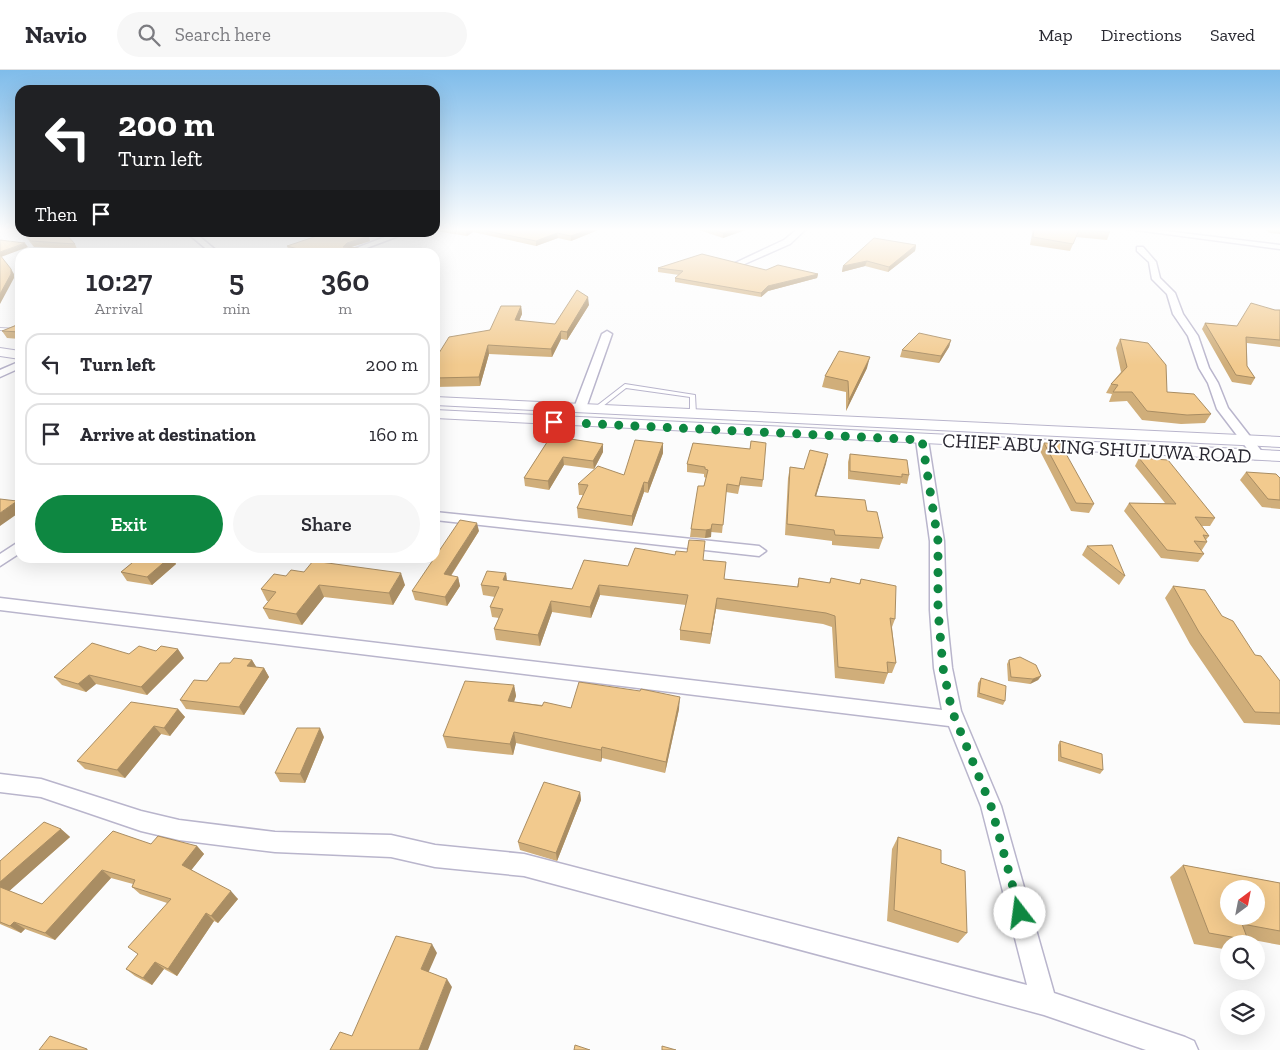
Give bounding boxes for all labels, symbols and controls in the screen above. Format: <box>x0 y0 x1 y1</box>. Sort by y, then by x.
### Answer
search box <box>117 12 467 57</box>
text: Navio <box>25 20 87 49</box>
icon: search <box>135 21 163 49</box>
text: Search here <box>175 23 271 46</box>
text: Map <box>1038 24 1073 46</box>
text: Directions <box>1101 24 1182 46</box>
text: Saved <box>1210 24 1255 46</box>
text: 200 m <box>118 103 214 145</box>
icon: left <box>35 105 100 170</box>
text: Turn left <box>118 145 202 172</box>
icon: arrive <box>87 200 115 228</box>
text: Then <box>35 203 77 226</box>
text: 10:27 <box>85 263 152 299</box>
text: 5 <box>229 263 244 299</box>
text: 360 <box>321 263 370 299</box>
text: Arrival <box>95 299 143 318</box>
text: min <box>223 299 250 318</box>
text: m <box>338 299 352 318</box>
icon: left <box>37 350 65 378</box>
text: Turn left <box>80 353 155 376</box>
text: 200 m <box>366 353 418 376</box>
pin <box>533 401 575 443</box>
icon: arrive <box>540 408 568 436</box>
icon: arrive <box>37 420 65 448</box>
text: Arrive at destination <box>80 423 256 446</box>
text: 160 m <box>369 423 418 446</box>
street label: CHIEF ABU KING SHULUWA ROAD <box>942 428 1252 468</box>
button: Exit <box>35 495 223 553</box>
button: Share <box>233 495 420 553</box>
north arrow <box>1220 880 1265 925</box>
map controls <box>1220 880 1265 1035</box>
position arrow <box>993 886 1045 938</box>
button: search <box>1220 935 1265 980</box>
button: layers <box>1220 990 1265 1035</box>

